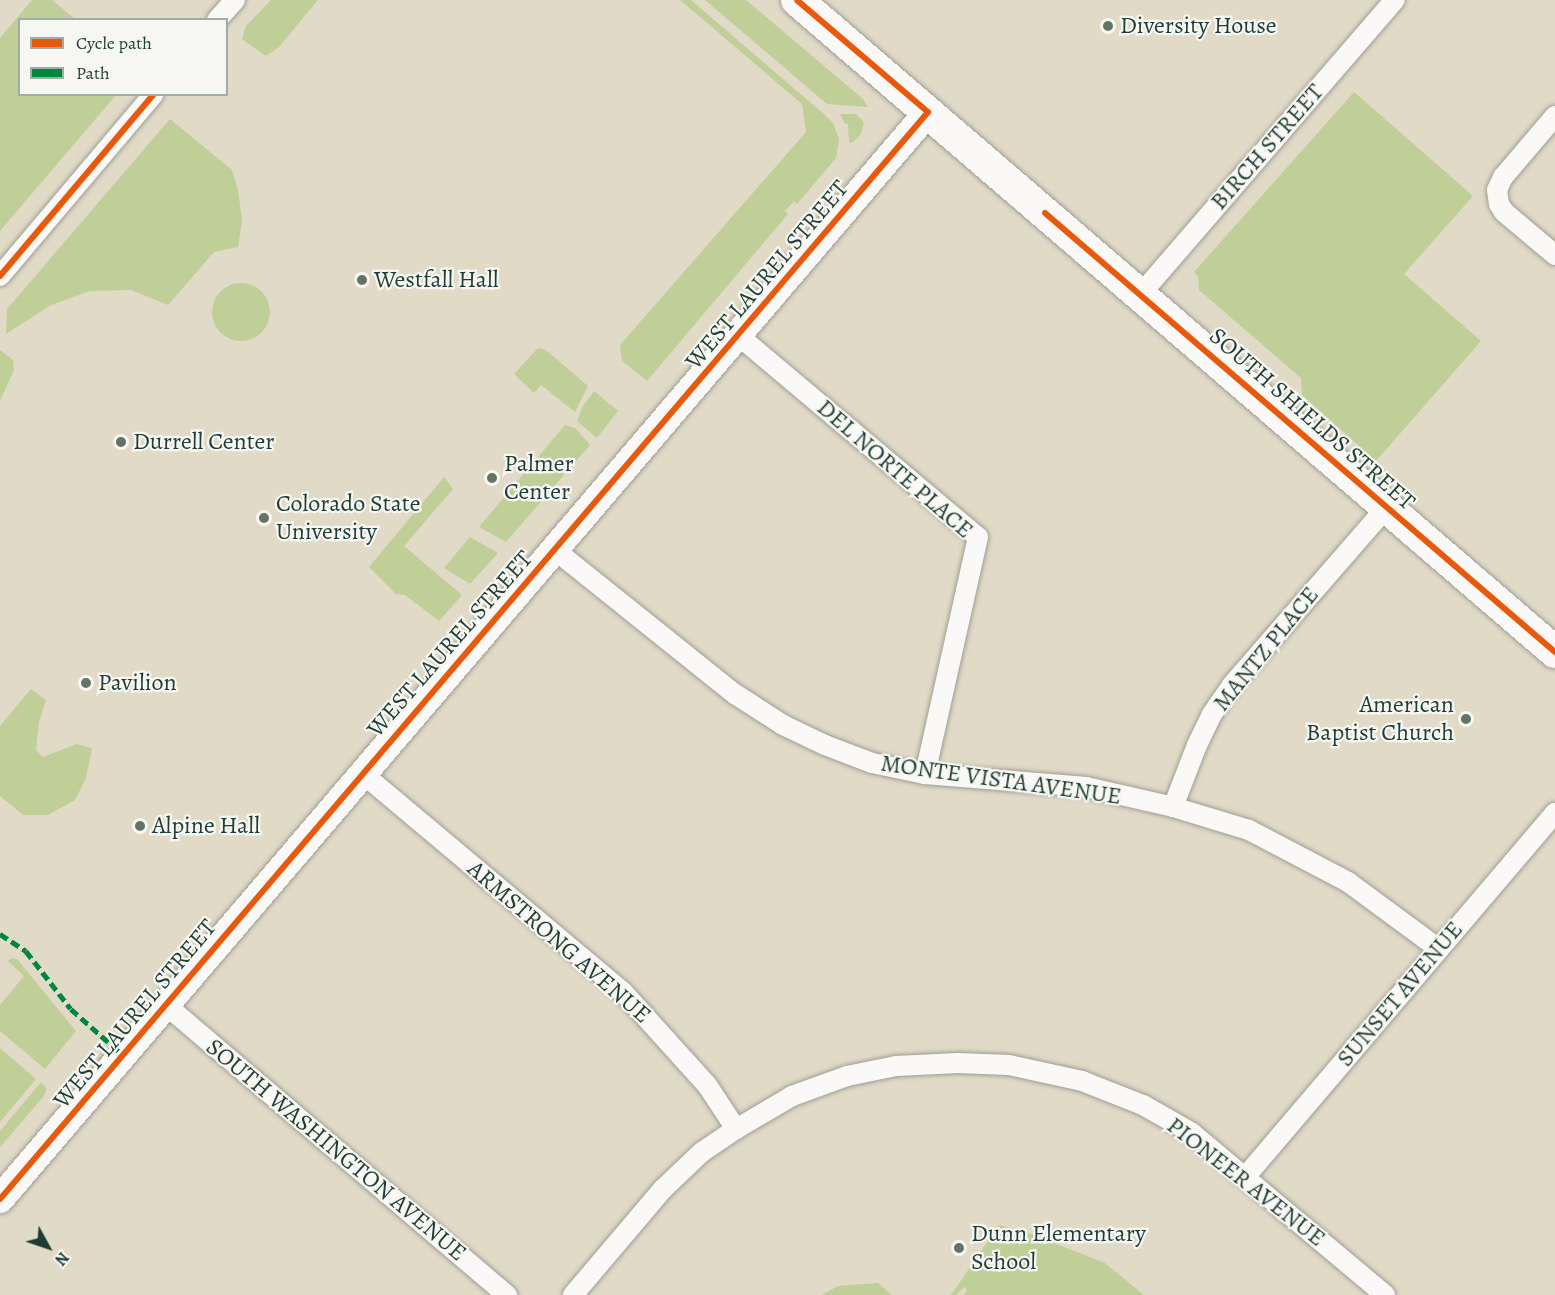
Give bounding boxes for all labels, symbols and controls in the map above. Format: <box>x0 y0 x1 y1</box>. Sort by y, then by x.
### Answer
place label: Diversity House <box>1120 12 1277 40</box>
legend <box>18 18 228 96</box>
marker: Diversity House <box>1101 19 1115 33</box>
text: Cycle path <box>76 31 152 55</box>
text: Path <box>76 61 110 85</box>
street label: BIRCH STREET <box>1205 78 1329 216</box>
street label: WEST LAUREL STREET <box>680 175 854 375</box>
place label: Westfall Hall <box>374 266 499 294</box>
marker: Westfall Hall <box>355 273 369 287</box>
street label: SOUTH SHIELDS STREET <box>1203 322 1421 516</box>
street label: DEL NORTE PLACE <box>811 393 979 545</box>
place label: Durrell Center <box>133 428 275 456</box>
marker: Durrell Center <box>114 435 128 449</box>
place label: Palmer Center <box>504 450 574 506</box>
marker: Palmer Center <box>485 471 499 485</box>
place label: Colorado State University <box>276 490 421 546</box>
marker: Colorado State University <box>257 511 271 525</box>
street label: WEST LAUREL STREET <box>361 545 539 743</box>
street label: MANTZ PLACE <box>1207 581 1325 717</box>
place label: Pavilion <box>98 669 177 697</box>
marker: Pavilion <box>79 676 93 690</box>
place label: American Baptist Church <box>1306 691 1454 747</box>
marker: American Baptist Church <box>1459 712 1473 726</box>
street label: MONTE VISTA AVENUE <box>879 749 1123 811</box>
place label: Alpine Hall <box>152 812 260 840</box>
marker: Alpine Hall <box>133 819 147 833</box>
street label: ARMSTRONG AVENUE <box>461 855 657 1029</box>
street label: WEST LAUREL STREET <box>48 914 222 1114</box>
street label: SUNSET AVENUE <box>1331 916 1469 1072</box>
street label: SOUTH WASHINGTON AVENUE <box>200 1033 472 1267</box>
street label: PIONEER AVENUE <box>1161 1111 1331 1253</box>
north arrow <box>18 1217 78 1277</box>
place label: Dunn Elementary School <box>971 1220 1146 1276</box>
marker: Dunn Elementary School <box>952 1241 966 1255</box>
text: N <box>50 1247 74 1270</box>

